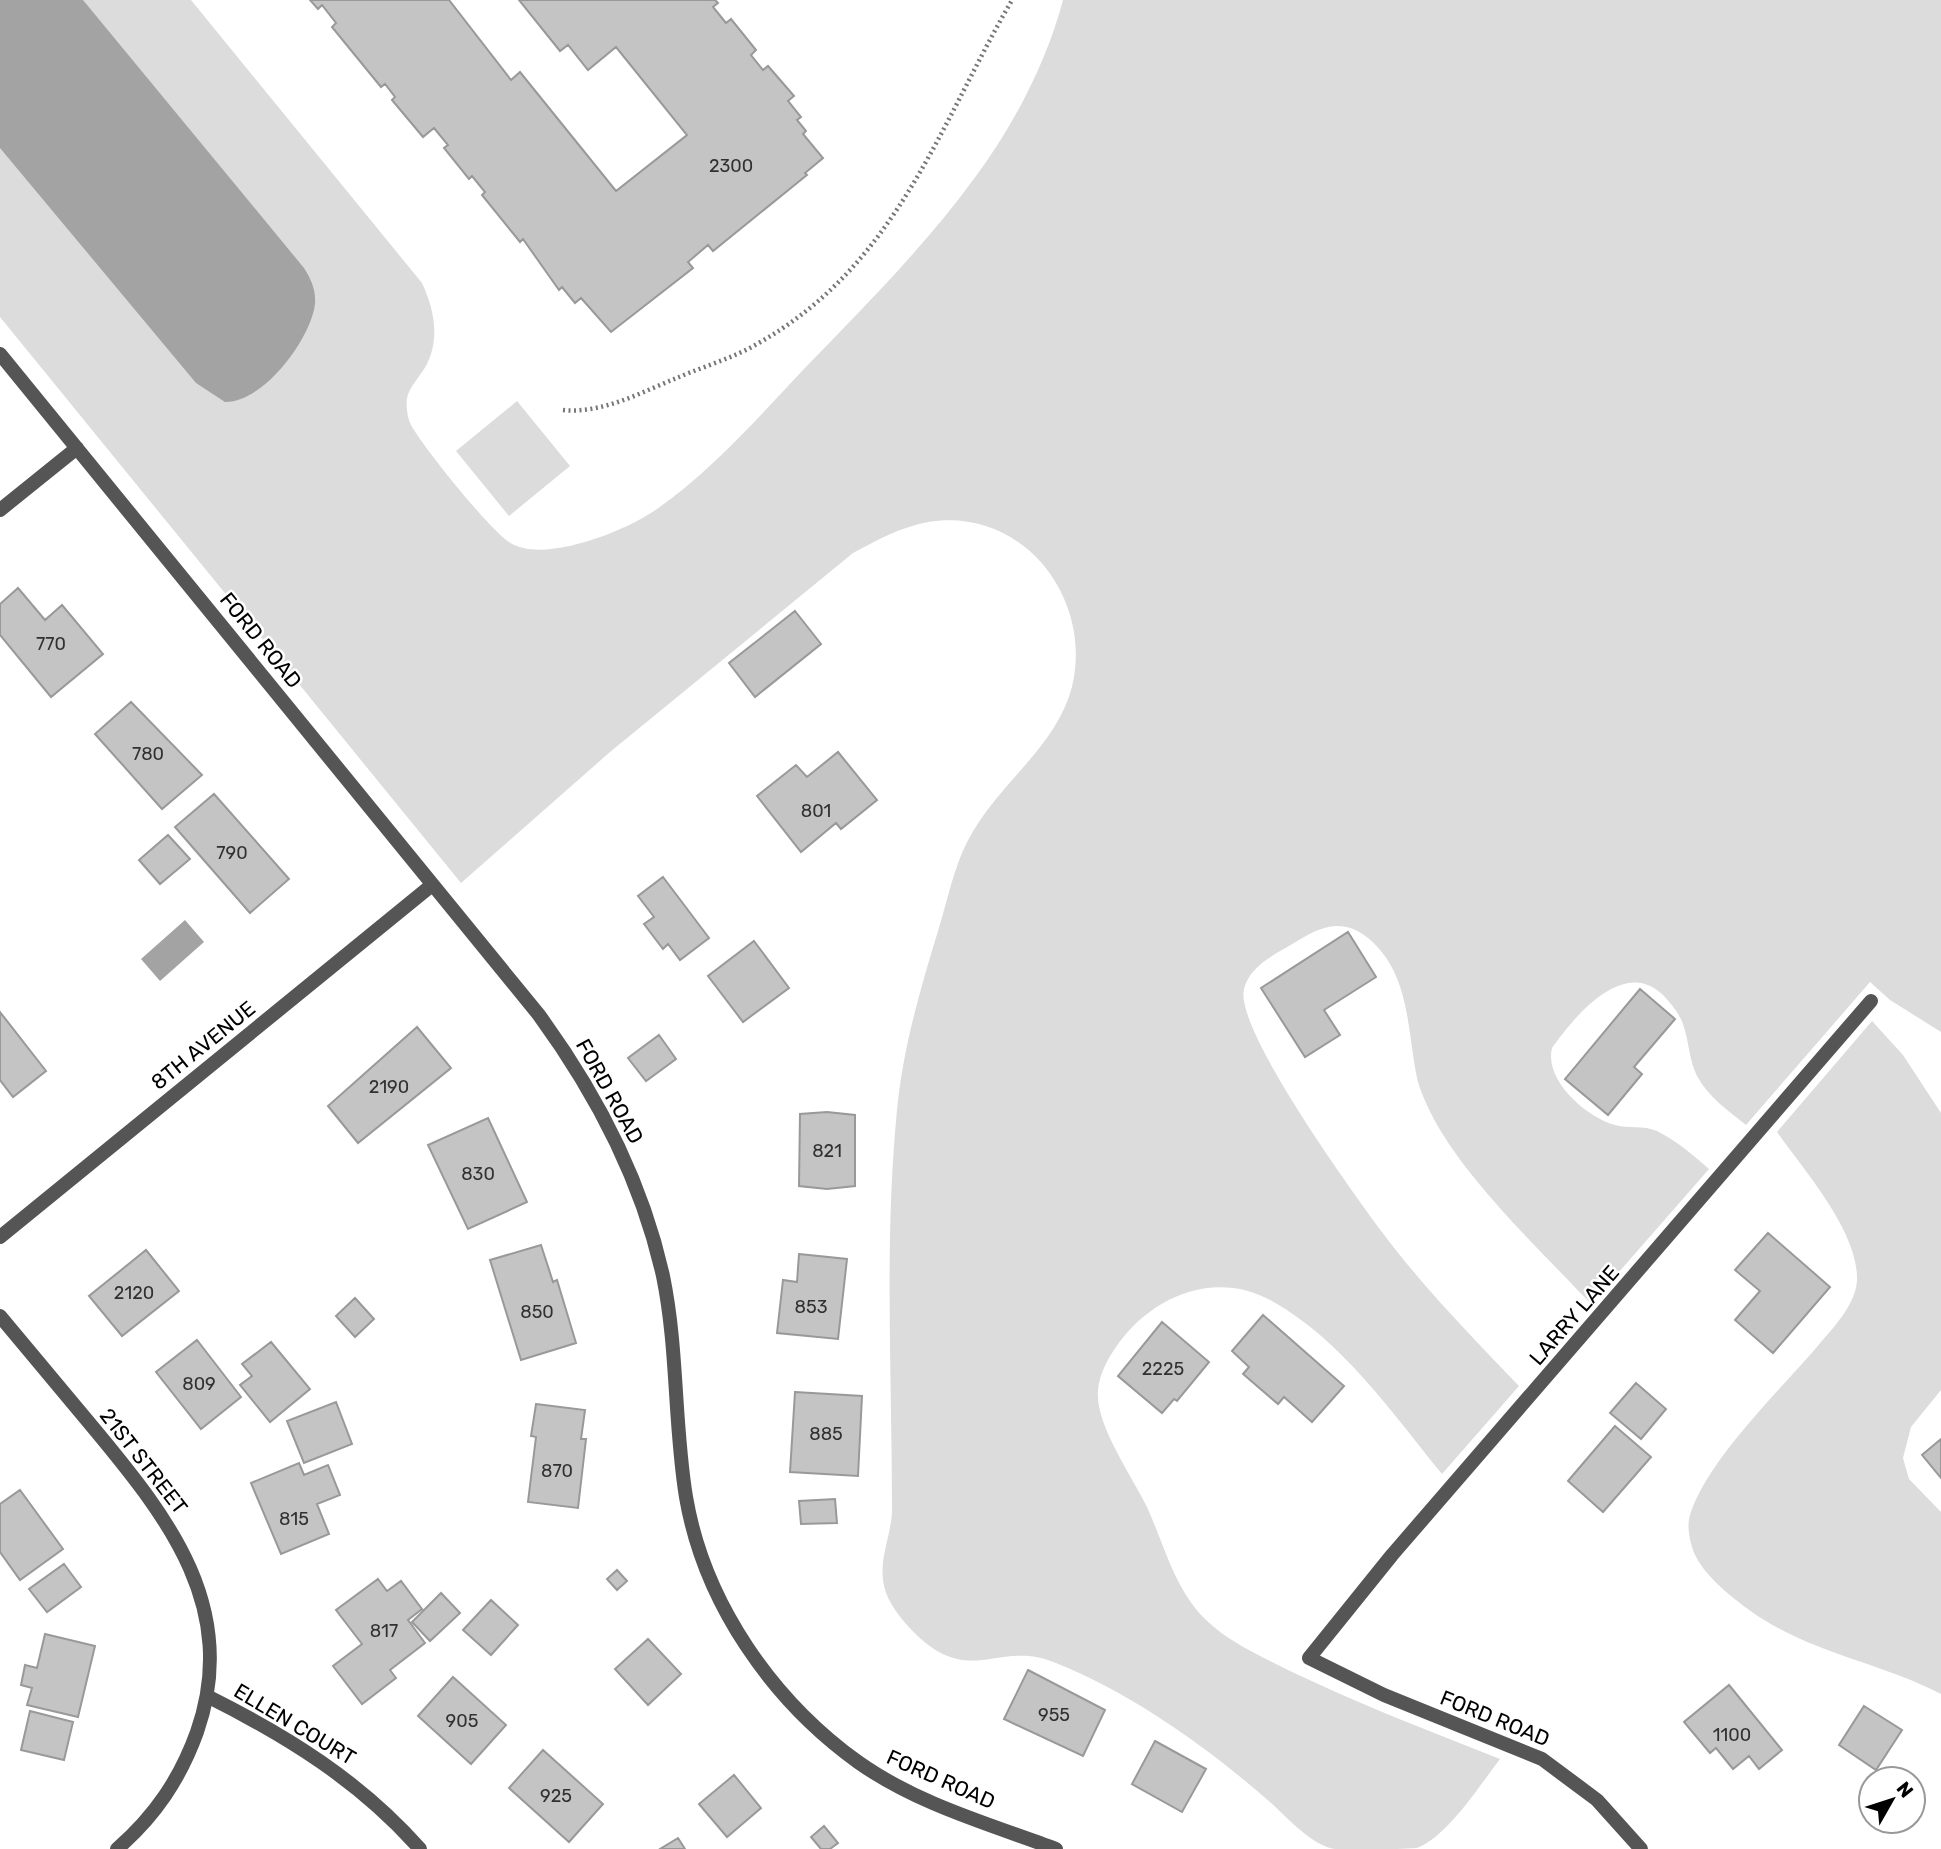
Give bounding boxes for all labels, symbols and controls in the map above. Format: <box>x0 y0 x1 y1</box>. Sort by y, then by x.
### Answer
house number: 2300 <box>709 155 753 177</box>
street label: FORD ROAD <box>215 587 307 693</box>
house number: 770 <box>36 633 66 655</box>
house number: 780 <box>132 743 164 765</box>
house number: 801 <box>801 800 831 822</box>
house number: 790 <box>216 842 248 864</box>
street label: 8TH AVENUE <box>146 995 260 1095</box>
street label: FORD ROAD <box>571 1034 649 1148</box>
house number: 2190 <box>369 1076 409 1098</box>
house number: 821 <box>812 1140 842 1162</box>
house number: 830 <box>461 1163 495 1185</box>
street label: LARRY LANE <box>1524 1260 1624 1370</box>
house number: 2120 <box>114 1282 154 1304</box>
house number: 853 <box>795 1296 827 1318</box>
house number: 850 <box>520 1301 554 1323</box>
house number: 2225 <box>1142 1358 1184 1380</box>
house number: 809 <box>182 1373 216 1395</box>
street label: 21ST STREET <box>95 1403 193 1519</box>
house number: 885 <box>809 1423 843 1445</box>
house number: 870 <box>541 1460 573 1482</box>
house number: 815 <box>279 1508 309 1530</box>
house number: 817 <box>370 1620 398 1642</box>
street label: ELLEN COURT <box>230 1678 360 1770</box>
street label: FORD ROAD <box>1437 1685 1553 1751</box>
house number: 955 <box>1038 1704 1070 1726</box>
house number: 905 <box>446 1710 478 1732</box>
house number: 1100 <box>1713 1724 1751 1746</box>
street label: FORD ROAD <box>883 1744 999 1814</box>
north arrow <box>1857 1765 1927 1835</box>
text: N <box>1892 1777 1918 1802</box>
house number: 925 <box>540 1785 572 1807</box>

